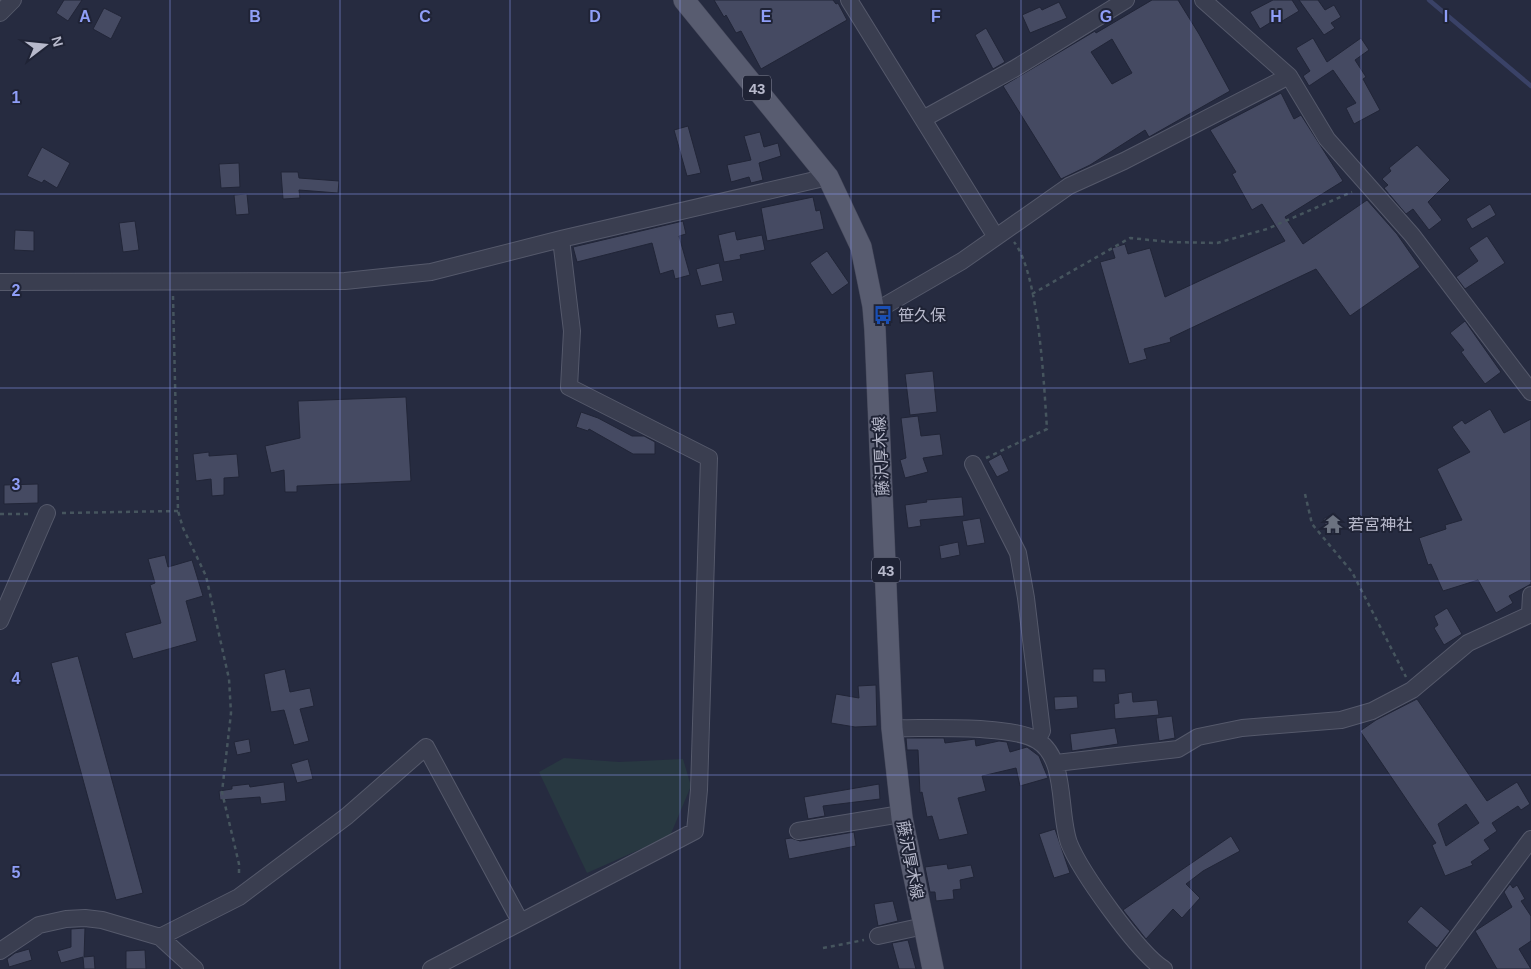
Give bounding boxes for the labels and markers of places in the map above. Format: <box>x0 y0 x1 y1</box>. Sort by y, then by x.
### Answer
bus stop icon: 笹久保 <box>872 304 894 326</box>
place label: 笹久保 <box>898 307 946 324</box>
temple icon: 若宮神社 <box>1322 513 1344 535</box>
place label: 若宮神社 <box>1348 516 1412 533</box>

